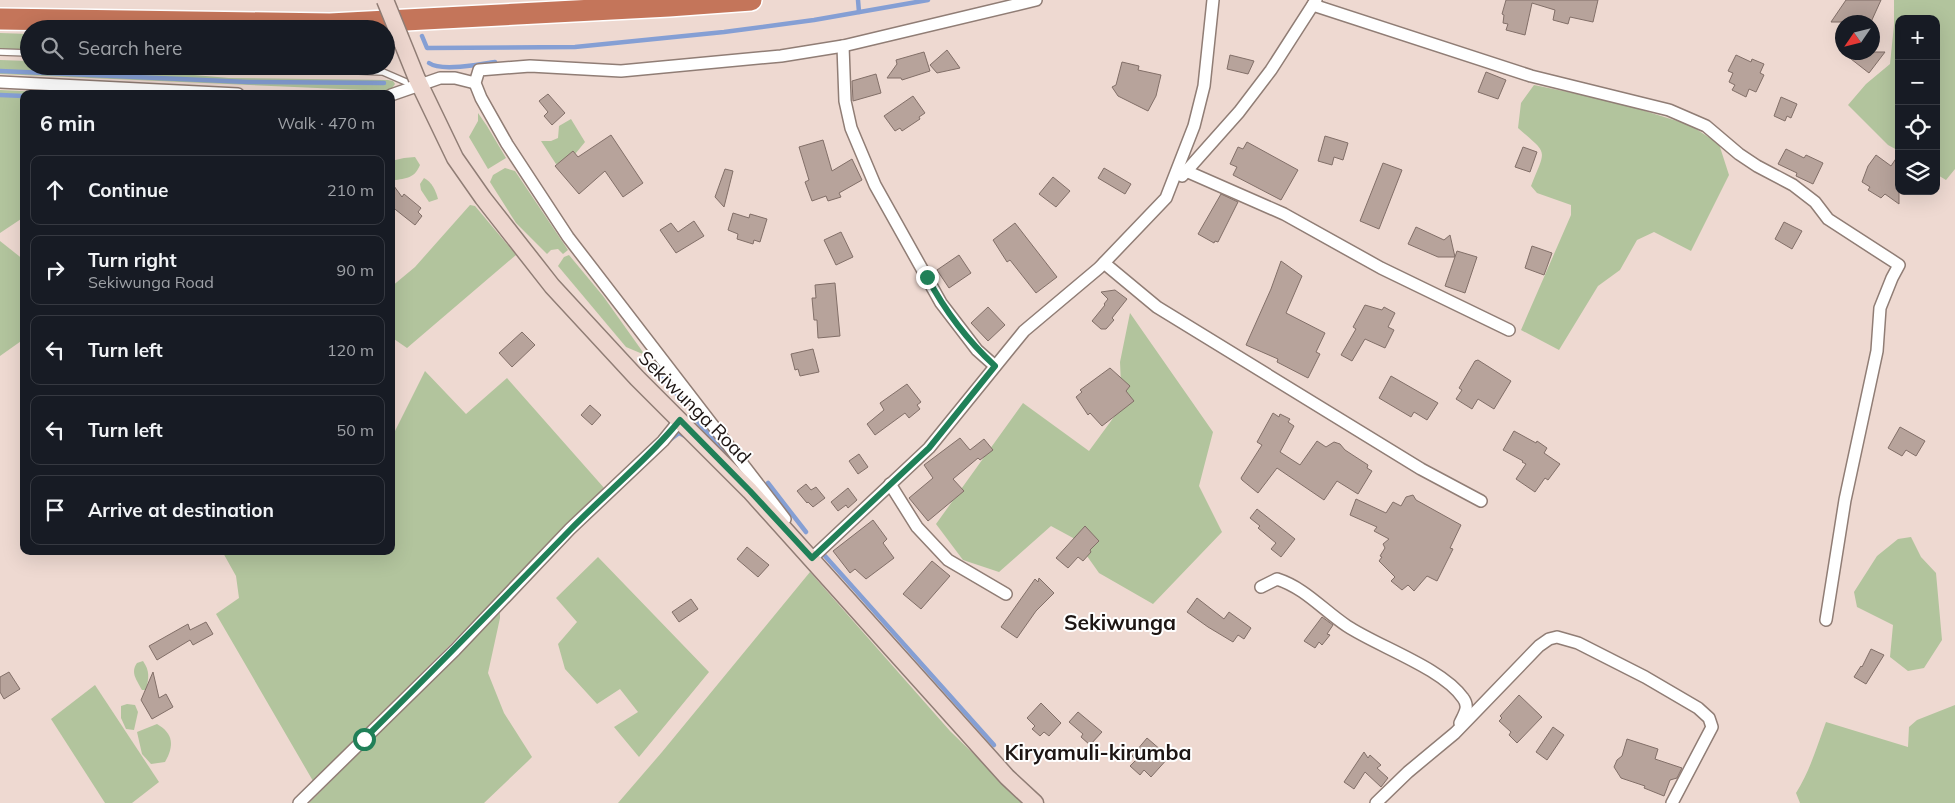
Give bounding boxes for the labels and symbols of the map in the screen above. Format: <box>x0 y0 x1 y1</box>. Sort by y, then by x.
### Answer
north arrow <box>1835 15 1880 60</box>
route end <box>916 266 939 289</box>
street label: Sekiwunga Road <box>634 346 756 468</box>
district label: Sekiwunga <box>1064 609 1176 635</box>
route start <box>353 728 376 751</box>
district label: Kiryamuli-kirumba <box>1005 739 1191 765</box>

